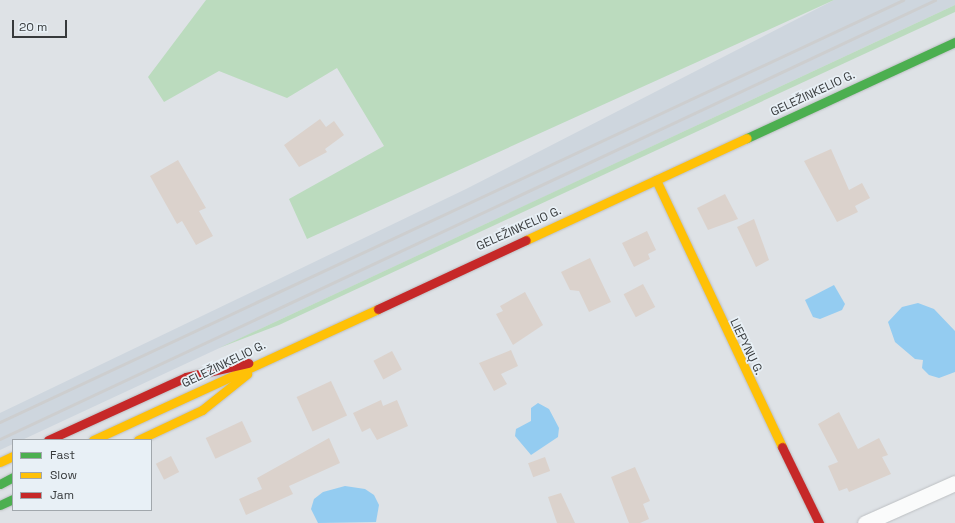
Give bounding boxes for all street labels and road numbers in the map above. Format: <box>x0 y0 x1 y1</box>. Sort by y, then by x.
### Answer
street label: GELEŽINKELIO G. <box>769 68 857 120</box>
street label: GELEŽINKELIO G. <box>474 204 564 254</box>
street label: LIEPYNŲ G. <box>726 317 766 377</box>
street label: GELEŽINKELIO G. <box>180 338 268 392</box>

